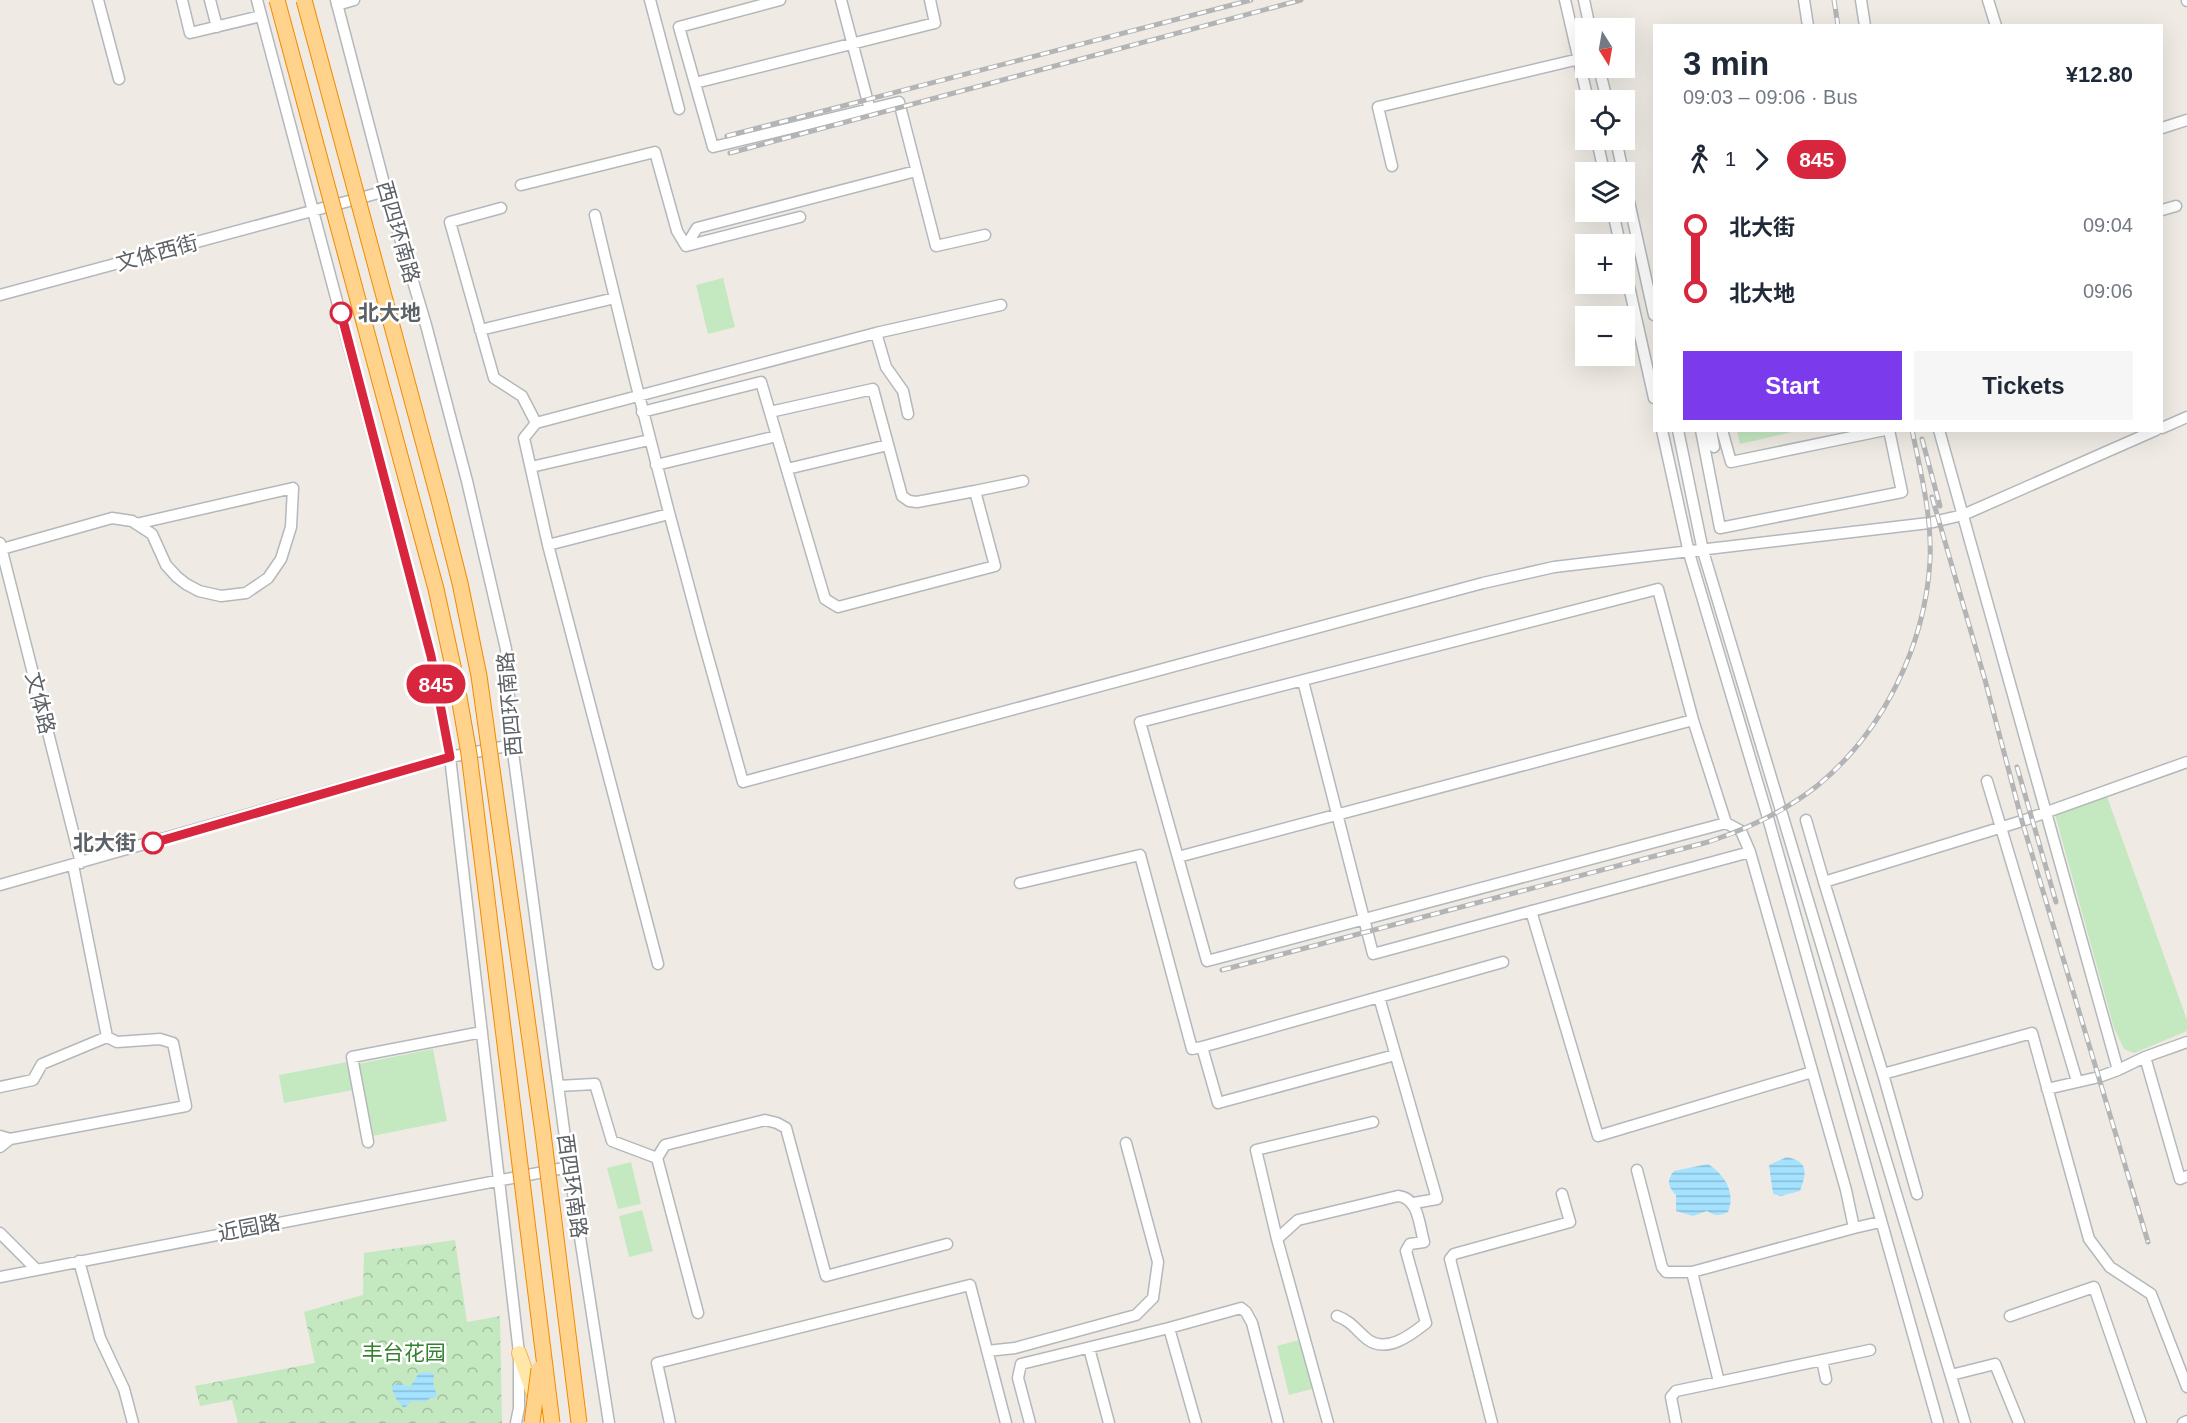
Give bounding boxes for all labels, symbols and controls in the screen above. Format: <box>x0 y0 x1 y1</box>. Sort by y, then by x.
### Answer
north arrow <box>1575 18 1635 78</box>
map controls <box>1575 18 1635 366</box>
text: 3 min <box>1683 45 1769 82</box>
text: ¥12.80 <box>2066 62 2133 87</box>
text: 09:03 – 09:06 · Bus <box>1683 86 1858 108</box>
button: locate <box>1575 90 1635 150</box>
icon: walk <box>1683 143 1716 176</box>
icon: forward <box>1745 143 1778 176</box>
text: 1 <box>1725 148 1736 170</box>
text: 845 <box>1799 148 1834 171</box>
button: layers <box>1575 162 1635 222</box>
street label: 西四环南路 <box>373 178 424 285</box>
text: 09:04 <box>2083 214 2133 236</box>
text: 北大街 <box>1729 215 1795 240</box>
street label: 文体西街 <box>113 231 200 274</box>
button: + <box>1575 234 1635 294</box>
text: 09:06 <box>2083 280 2133 302</box>
text: 北大地 <box>1729 281 1795 306</box>
place label: 北大地 <box>358 301 421 324</box>
marker: 北大地 <box>330 302 352 324</box>
button: − <box>1575 306 1635 366</box>
button: Start <box>1683 351 1902 420</box>
button: Tickets <box>1914 351 2133 420</box>
street label: 西四环南路 <box>493 651 526 757</box>
line badge: 845 <box>402 664 470 704</box>
street label: 文体路 <box>22 670 59 736</box>
text: 845 <box>418 673 454 696</box>
place label: 北大街 <box>73 831 136 854</box>
marker: 北大街 <box>142 832 164 854</box>
street label: 西四环南路 <box>554 1132 591 1240</box>
street label: 近园路 <box>216 1210 282 1245</box>
park label: 丰台花园 <box>362 1341 446 1364</box>

